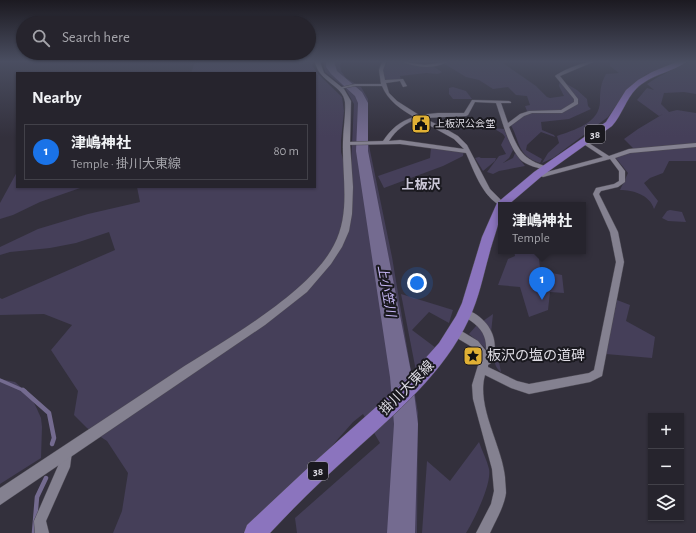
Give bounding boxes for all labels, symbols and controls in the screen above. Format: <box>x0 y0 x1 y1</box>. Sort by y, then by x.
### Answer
search box <box>16 16 316 60</box>
icon: search <box>30 27 52 49</box>
text: Search here <box>62 30 130 45</box>
text: Nearby <box>32 89 82 106</box>
public building icon: 上板沢公会堂 <box>410 113 432 135</box>
place label: 上板沢公会堂 <box>435 118 495 129</box>
road number: 38 <box>585 125 605 143</box>
text: 津嶋神社 <box>71 136 131 151</box>
text: 1 <box>44 145 48 158</box>
text: 80 m <box>273 145 299 158</box>
text: Temple · 掛川大東線 <box>71 158 181 171</box>
district label: 上板沢 <box>401 177 441 192</box>
popup <box>498 202 586 254</box>
text: 津嶋神社 <box>512 214 572 229</box>
text: Temple <box>512 232 550 245</box>
water label: 上小笠川 <box>375 264 398 320</box>
pin: 1 <box>529 267 555 300</box>
your location <box>407 273 427 293</box>
place icon: 板沢の塩の道碑 <box>462 345 484 367</box>
place label: 板沢の塩の道碑 <box>487 347 585 363</box>
street label: 掛川大東線 <box>376 357 437 418</box>
map controls <box>648 413 684 521</box>
button: + <box>648 413 684 449</box>
button: − <box>648 449 684 485</box>
road number: 38 <box>308 462 328 480</box>
button: layers <box>648 485 684 521</box>

